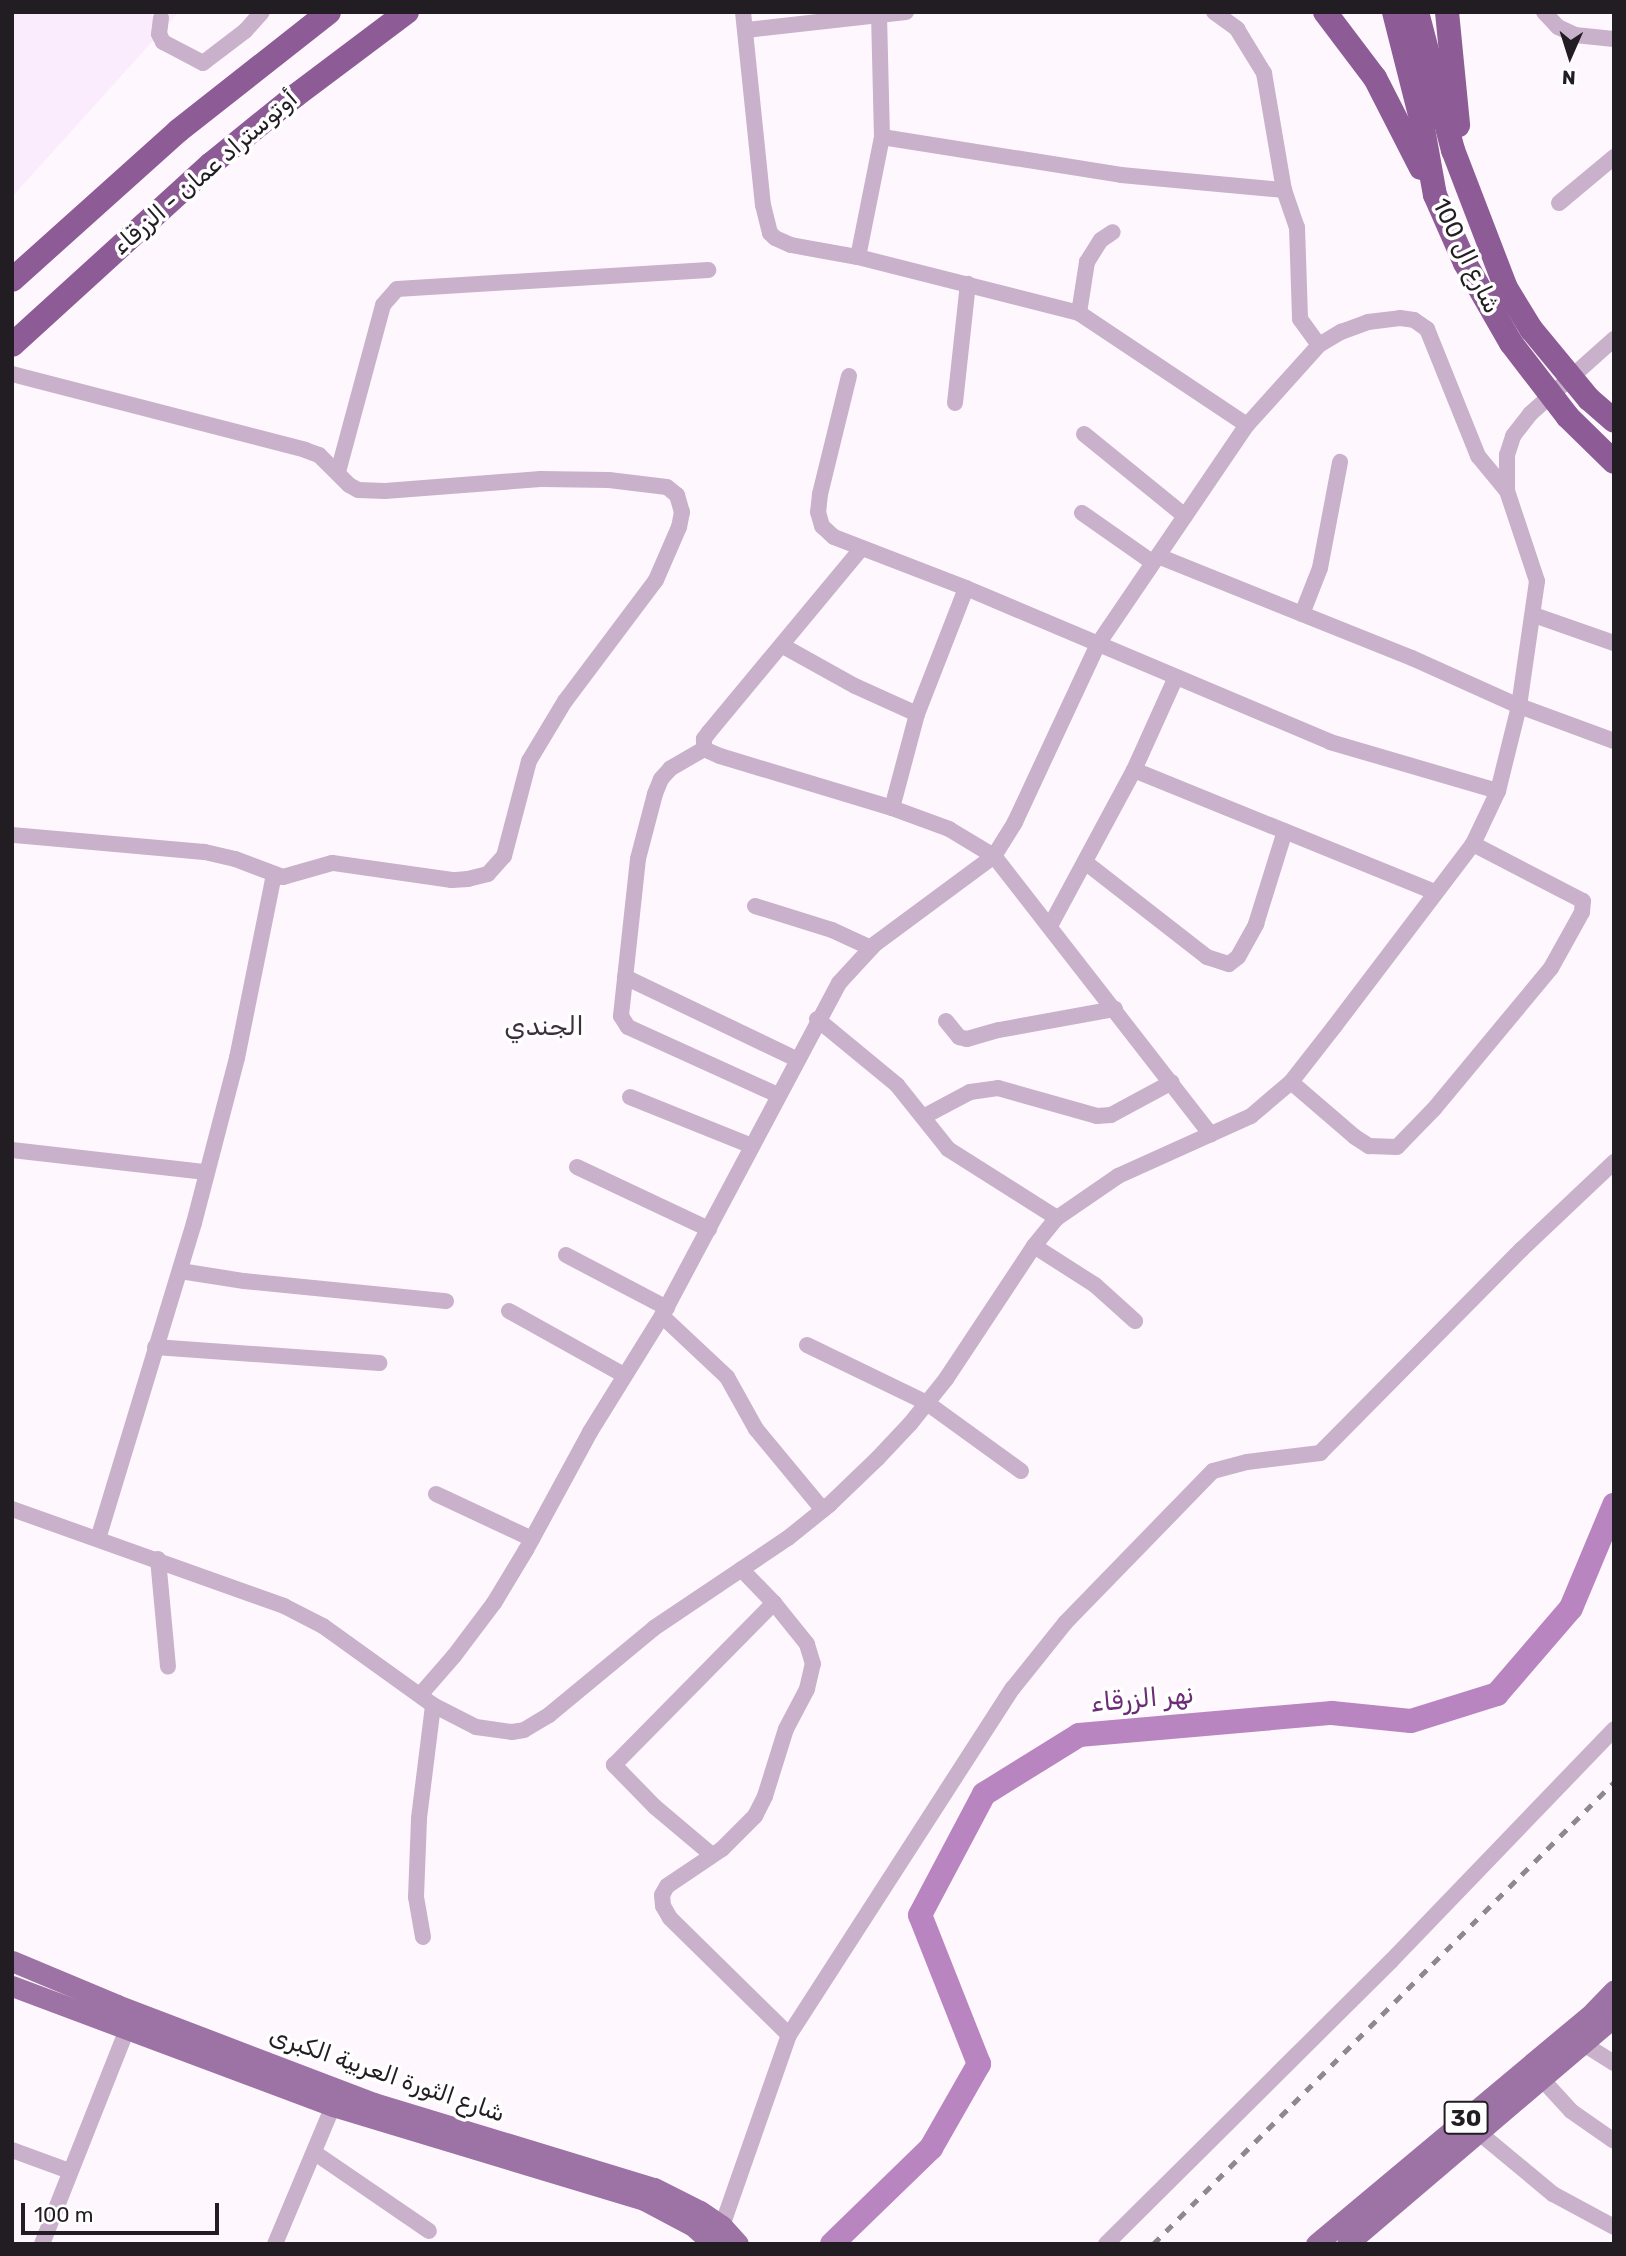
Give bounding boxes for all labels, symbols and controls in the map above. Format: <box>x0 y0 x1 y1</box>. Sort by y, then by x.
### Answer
north arrow <box>1535 21 1605 91</box>
text: N <box>1561 66 1576 89</box>
street label: أوتوستراد عمان - الزرقاء <box>106 85 304 261</box>
street label: شارع ال 100 <box>1426 194 1506 318</box>
district label: الجندي <box>504 1011 584 1043</box>
water label: نهر الزرقاء <box>1089 1679 1195 1719</box>
street label: شارع الثورة العربية الكبرى <box>265 2021 509 2129</box>
road number: 30 <box>1443 2098 1489 2138</box>
scale bar <box>24 2190 222 2234</box>
text: 100 m <box>34 2202 93 2227</box>

